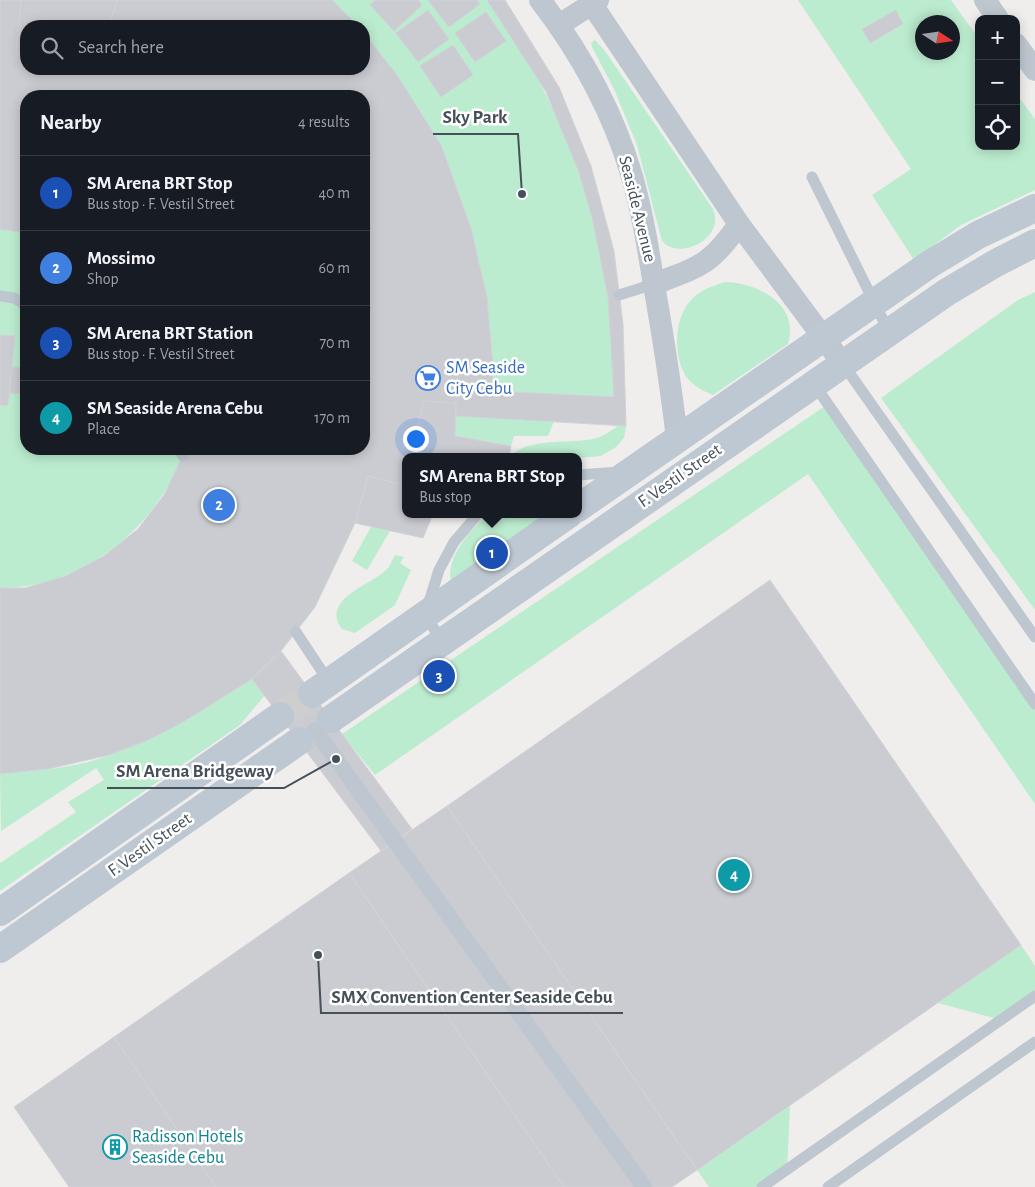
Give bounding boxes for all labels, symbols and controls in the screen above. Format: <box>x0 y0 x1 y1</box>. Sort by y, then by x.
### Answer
north arrow <box>915 15 960 60</box>
map controls <box>975 15 1020 150</box>
button: + <box>975 15 1020 60</box>
search box <box>20 20 370 75</box>
icon: search <box>38 34 66 62</box>
text: Search here <box>78 38 164 57</box>
button: − <box>975 60 1020 105</box>
callout: Sky Park <box>433 100 518 134</box>
button: locate <box>975 105 1020 150</box>
text: Sky Park <box>442 108 508 127</box>
text: Nearby <box>40 112 101 133</box>
text: 4 results <box>298 114 350 130</box>
street label: Seaside Avenue <box>615 154 659 264</box>
text: SM Arena BRT Stop <box>87 174 233 193</box>
text: 1 <box>53 185 59 201</box>
text: 40 m <box>318 185 350 201</box>
text: Bus stop · F. Vestil Street <box>87 196 235 212</box>
text: Mossimo <box>87 249 156 268</box>
text: 2 <box>52 260 60 276</box>
text: 60 m <box>319 260 350 276</box>
text: Shop <box>87 271 119 287</box>
text: SM Arena BRT Station <box>87 324 253 343</box>
text: 3 <box>53 335 59 351</box>
text: 70 m <box>319 335 350 351</box>
text: Bus stop · F. Vestil Street <box>87 346 235 362</box>
place label: SM Seaside City Cebu <box>446 359 525 398</box>
supermarket icon: SM Seaside City Cebu <box>415 365 441 391</box>
text: SM Seaside Arena Cebu <box>87 399 263 418</box>
text: 4 <box>52 410 60 426</box>
text: 170 m <box>314 410 350 426</box>
text: Place <box>87 421 120 437</box>
your location <box>403 426 429 452</box>
street label: F. Vestil Street <box>635 441 725 511</box>
popup <box>402 453 582 518</box>
text: SM Arena BRT Stop <box>419 467 565 486</box>
pin: 2 <box>203 486 235 524</box>
text: Bus stop <box>419 489 471 505</box>
pin: 1 <box>476 534 508 572</box>
pin: 3 <box>423 657 455 695</box>
callout: SM Arena Bridgeway <box>107 754 284 788</box>
text: SM Arena Bridgeway <box>116 762 274 781</box>
street label: F. Vestil Street <box>105 810 195 880</box>
pin: 4 <box>718 856 750 894</box>
callout: SMX Convention Center Seaside Cebu <box>321 979 623 1013</box>
text: SMX Convention Center Seaside Cebu <box>331 988 613 1007</box>
place label: Radisson Hotels Seaside Cebu <box>132 1128 244 1167</box>
building icon: Radisson Hotels Seaside Cebu <box>102 1134 128 1160</box>

